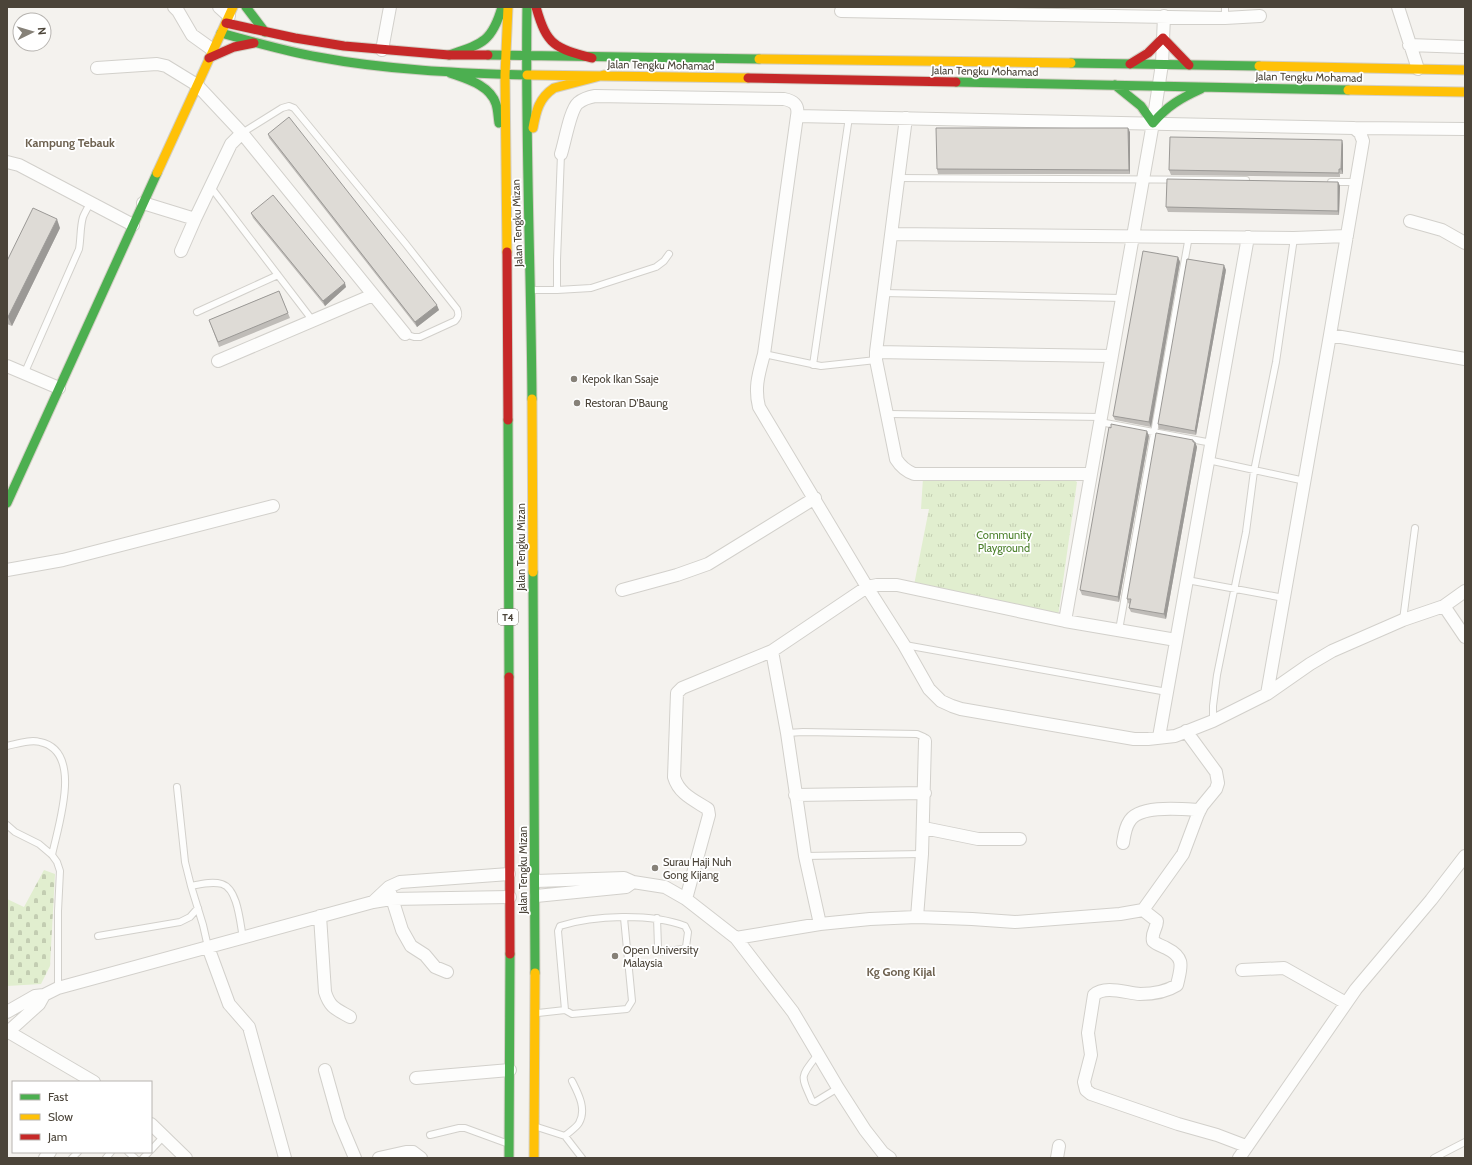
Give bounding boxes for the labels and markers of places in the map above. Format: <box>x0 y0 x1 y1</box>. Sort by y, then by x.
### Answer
place label: Kepok Ikan Ssaje <box>582 372 659 386</box>
marker: Kepok Ikan Ssaje <box>569 374 579 384</box>
place label: Restoran D'Baung <box>585 396 668 410</box>
marker: Restoran D'Baung <box>572 398 582 408</box>
place label: Surau Haji Nuh Gong Kijang <box>663 855 732 882</box>
marker: Surau Haji Nuh Gong Kijang <box>650 863 660 873</box>
place label: Open University Malaysia <box>623 943 699 970</box>
marker: Open University Malaysia <box>610 951 620 961</box>

